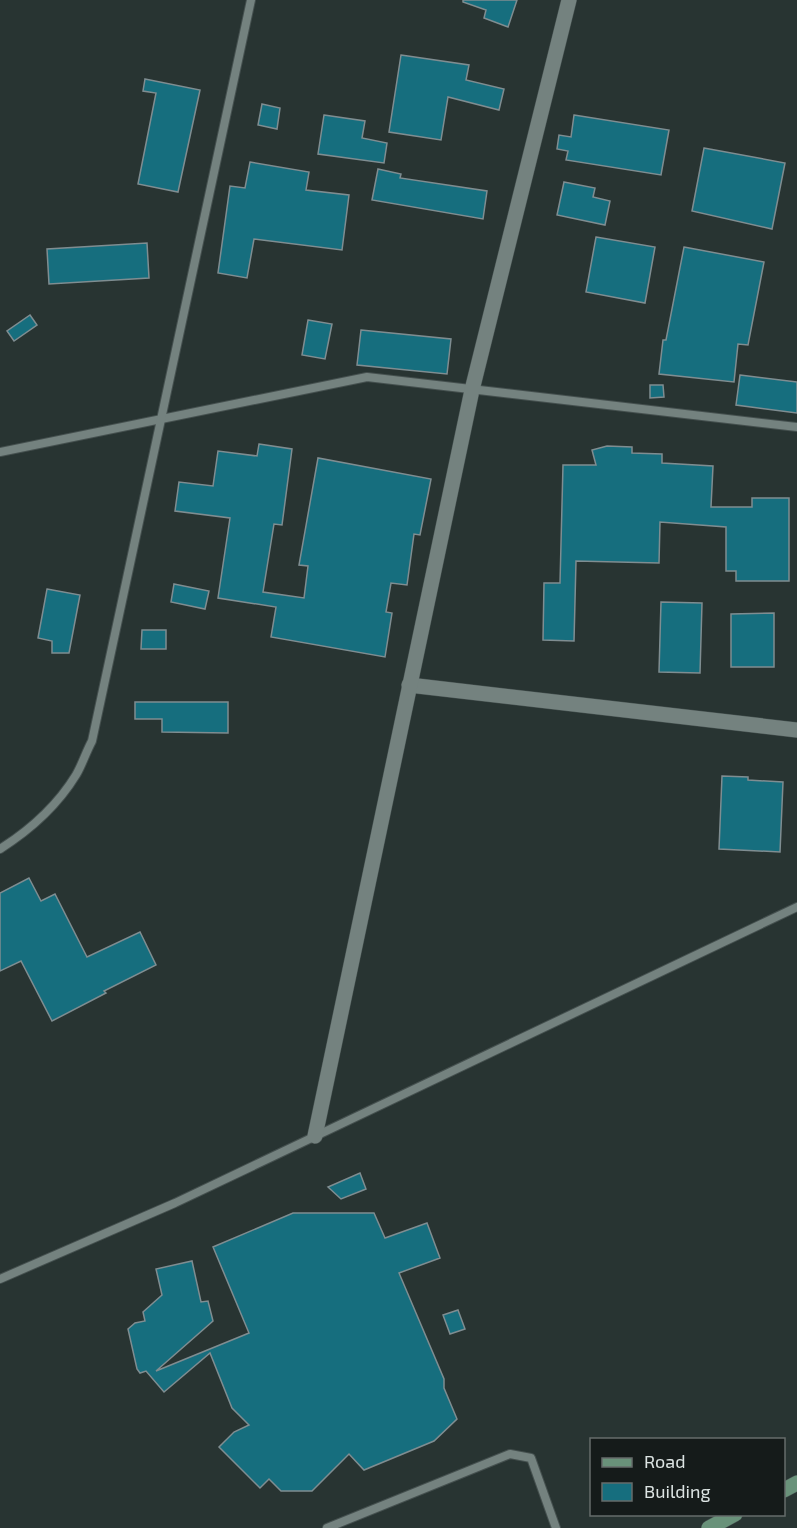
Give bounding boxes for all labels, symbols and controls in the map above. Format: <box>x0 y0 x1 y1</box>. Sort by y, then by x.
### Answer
legend <box>590 1438 785 1516</box>
text: Road <box>644 1450 685 1472</box>
text: Building <box>644 1480 711 1502</box>

